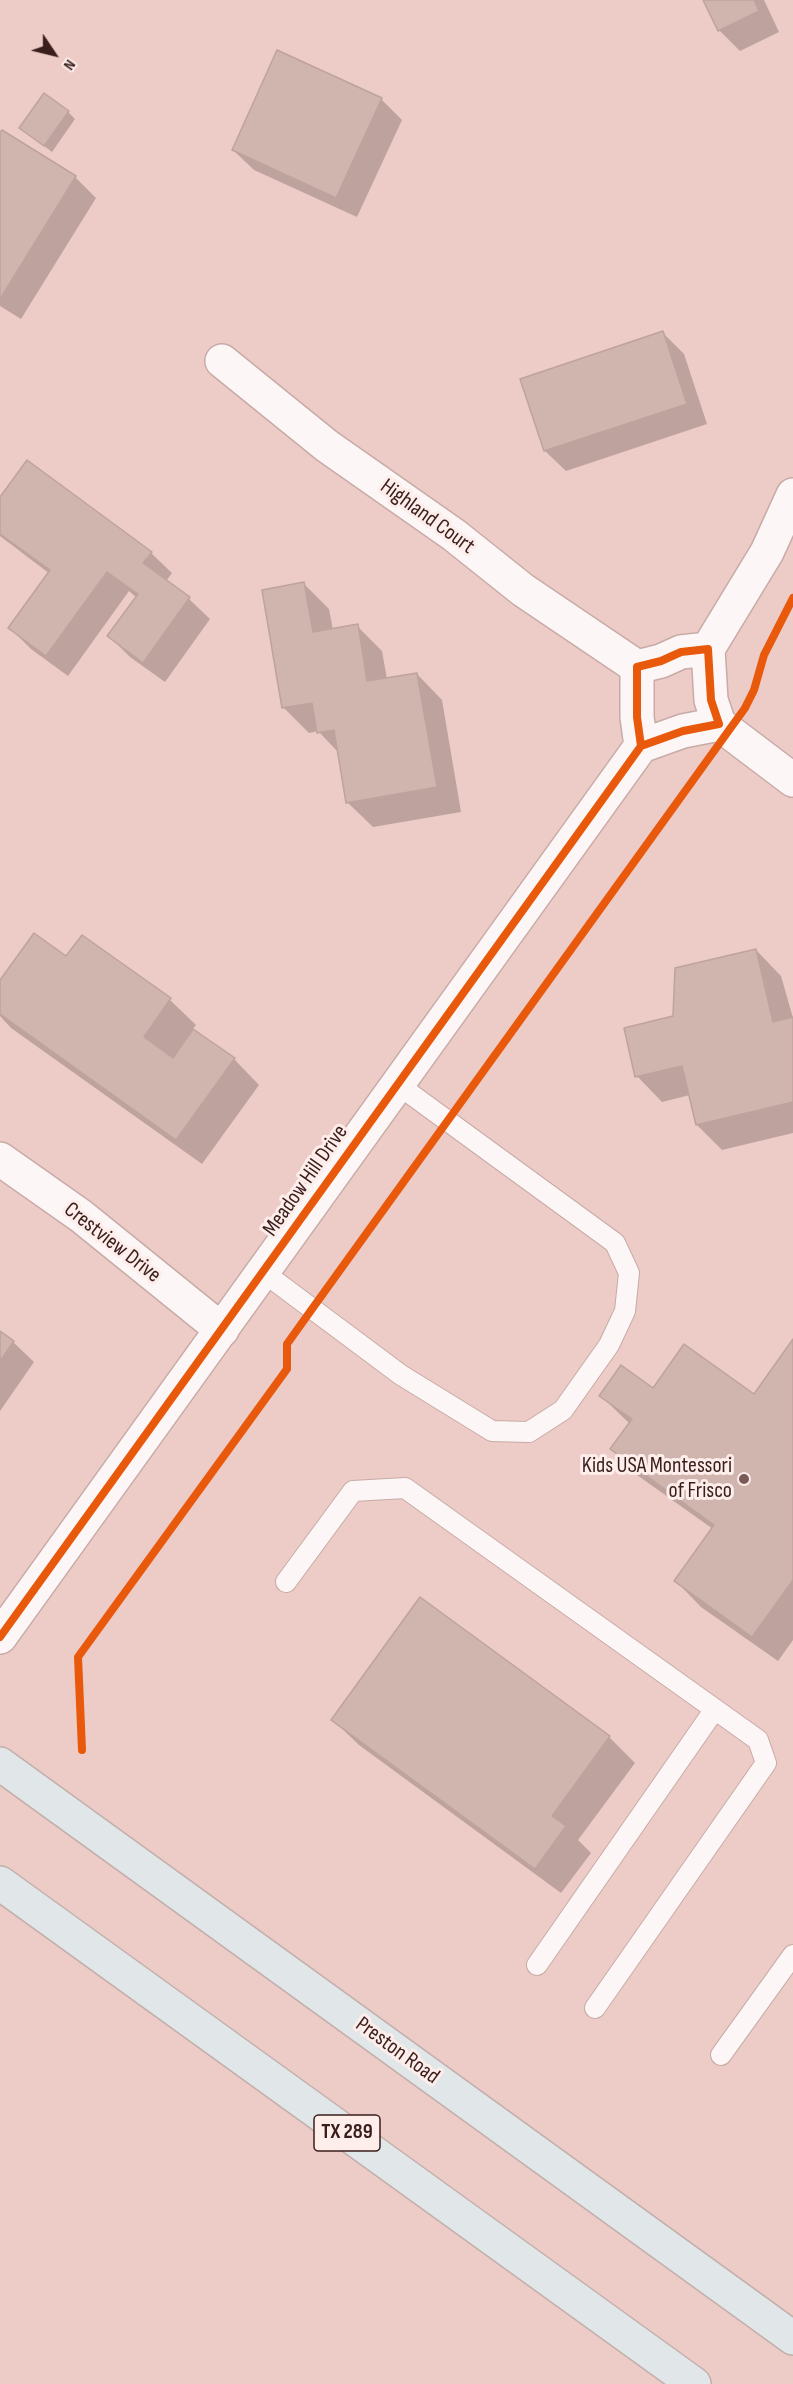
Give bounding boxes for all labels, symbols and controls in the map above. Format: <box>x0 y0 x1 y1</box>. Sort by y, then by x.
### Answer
north arrow <box>24 24 84 84</box>
text: N <box>59 56 79 74</box>
street label: Highland Court <box>375 474 479 560</box>
street label: Meadow Hill Drive <box>258 1120 354 1242</box>
street label: Crestview Drive <box>58 1197 166 1289</box>
place label: Kids USA Montessori of Frisco <box>582 1453 732 1504</box>
marker: Kids USA Montessori of Frisco <box>737 1472 751 1486</box>
street label: Preston Road <box>350 2012 444 2090</box>
road number: TX 289 <box>314 2115 380 2151</box>

